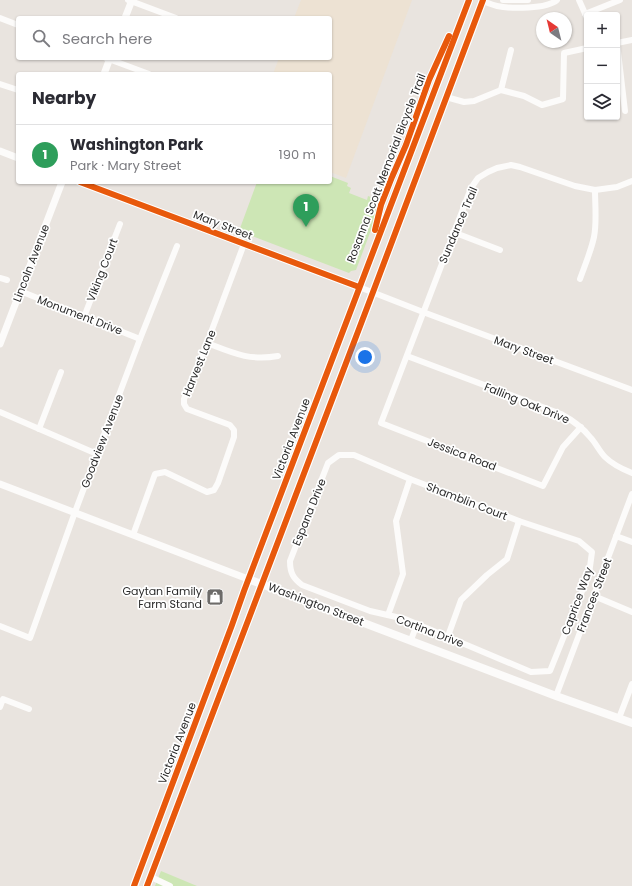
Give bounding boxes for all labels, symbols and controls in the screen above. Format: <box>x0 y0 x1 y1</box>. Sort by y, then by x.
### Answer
north arrow <box>536 12 572 48</box>
map controls <box>584 12 620 120</box>
button: + <box>584 12 620 48</box>
search box <box>16 16 332 60</box>
icon: search <box>30 27 52 49</box>
text: Search here <box>62 28 152 49</box>
button: − <box>584 48 620 84</box>
street label: Rosanna Scott Memorial Bicycle Trail <box>342 71 430 265</box>
button: layers <box>584 84 620 120</box>
text: Nearby <box>32 86 96 110</box>
text: Washington Park <box>70 134 203 155</box>
text: 1 <box>43 145 47 164</box>
text: 190 m <box>279 145 316 164</box>
text: Park · Mary Street <box>70 156 181 175</box>
street label: Sundance Trail <box>435 184 481 266</box>
pin: 1 <box>293 194 319 227</box>
street label: Mary Street <box>191 206 255 244</box>
street label: Lincoln Avenue <box>9 222 53 304</box>
street label: Viking Court <box>83 236 121 304</box>
street label: Monument Drive <box>35 291 125 339</box>
street label: Harvest Lane <box>178 327 220 399</box>
street label: Mary Street <box>492 332 556 368</box>
your location <box>355 347 375 367</box>
street label: Falling Oak Drive <box>482 379 572 427</box>
street label: Goodview Avenue <box>77 392 127 490</box>
street label: Victoria Avenue <box>268 396 314 482</box>
street label: Jessica Road <box>425 434 499 474</box>
street label: Espana Drive <box>288 476 330 548</box>
street label: Shamblin Court <box>424 478 510 524</box>
street label: Frances Street <box>572 555 616 635</box>
street label: Caprice Way <box>557 564 597 637</box>
street label: Washington Street <box>266 578 366 630</box>
place label: Gaytan Family Farm Stand <box>122 583 203 612</box>
shop icon: Gaytan Family Farm Stand <box>205 587 225 607</box>
street label: Cortina Drive <box>394 611 466 651</box>
street label: Victoria Avenue <box>154 700 200 786</box>

